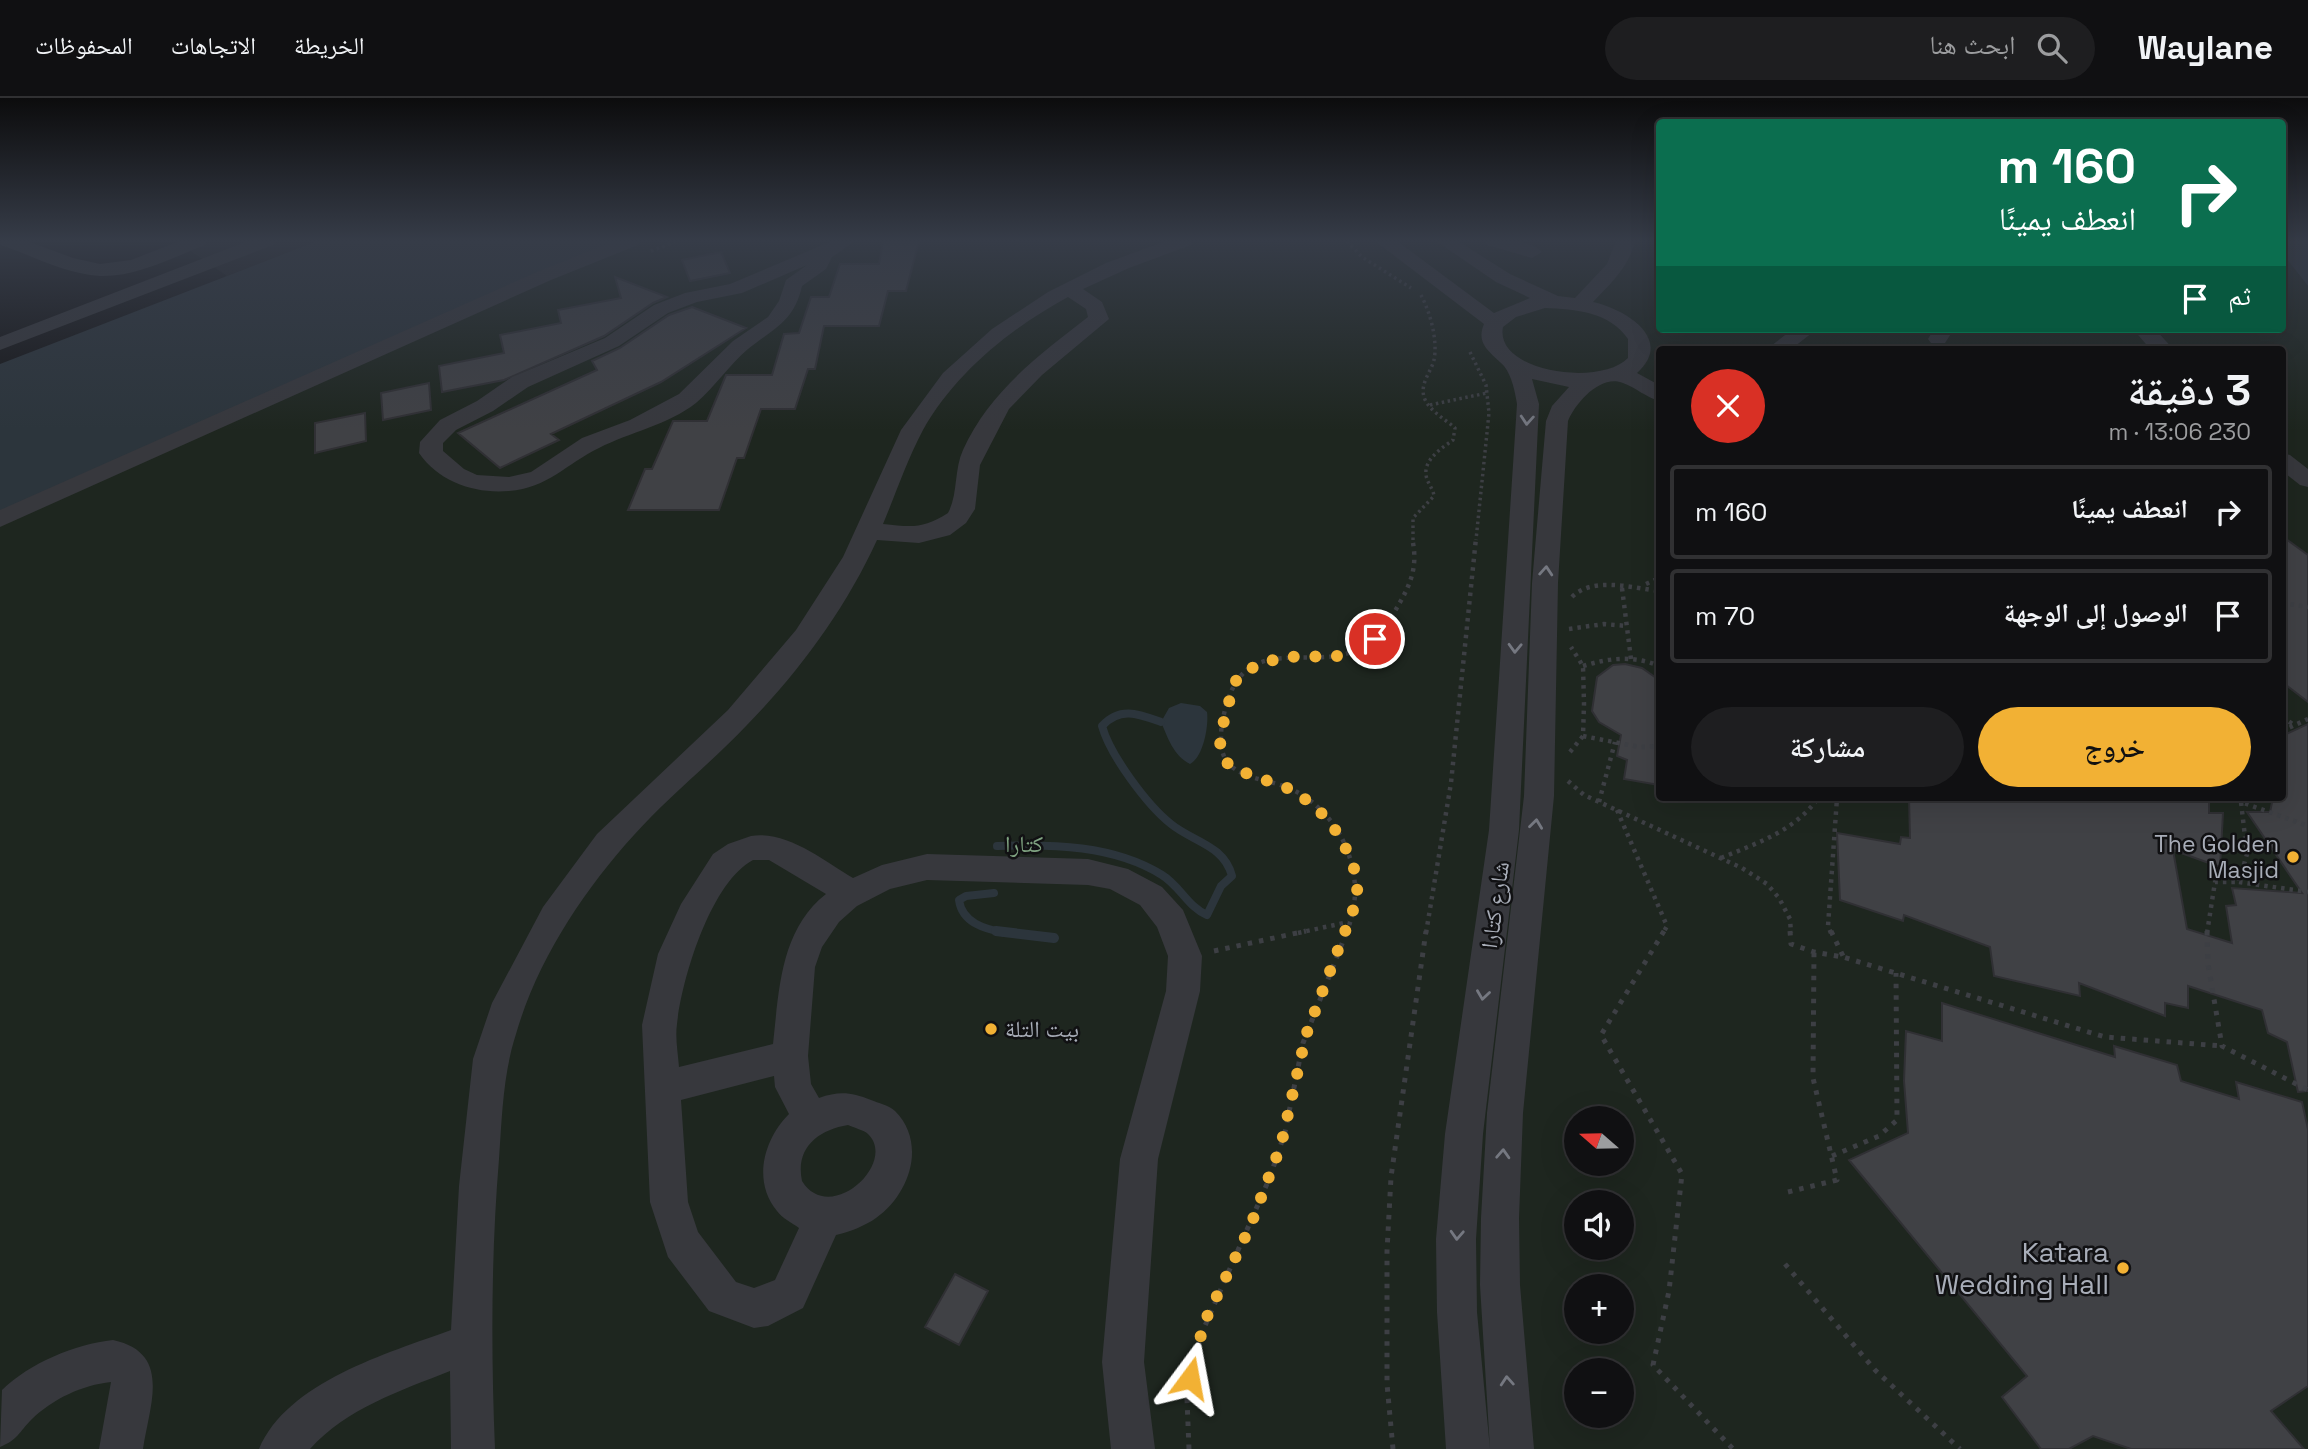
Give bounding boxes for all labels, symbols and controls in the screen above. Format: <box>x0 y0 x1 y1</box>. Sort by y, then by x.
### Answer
search box <box>1605 17 2095 80</box>
text: Waylane <box>2137 27 2273 69</box>
text: ابحث هنا <box>1929 28 2015 62</box>
icon: search <box>2033 29 2071 67</box>
text: المحفوظات <box>35 30 133 61</box>
text: الاتجاهات <box>171 30 256 61</box>
text: الخريطة <box>294 30 365 61</box>
text: 160 m <box>1998 135 2136 197</box>
icon: right <box>2160 147 2251 238</box>
text: انعطف يمينًا <box>1999 199 2136 239</box>
text: ثم <box>2228 279 2251 313</box>
icon: arrive <box>2176 280 2214 318</box>
text: 3 دقيقة <box>2128 364 2251 417</box>
button: close <box>1691 369 1765 443</box>
one-way arrow <box>1520 415 1535 426</box>
text: 230 m · 13:06 <box>2109 417 2251 447</box>
text: انعطف يمينًا <box>2071 492 2188 526</box>
icon: right <box>2209 493 2247 531</box>
text: 160 m <box>1695 495 1768 529</box>
one-way arrow <box>1538 565 1553 576</box>
text: الوصول إلى الوجهة <box>2004 596 2188 630</box>
icon: arrive <box>2209 597 2247 635</box>
text: 70 m <box>1695 599 1755 633</box>
pin <box>1345 609 1405 669</box>
icon: arrive <box>1356 620 1394 658</box>
one-way arrow <box>1507 643 1522 654</box>
button: مشاركة <box>1691 707 1964 787</box>
button: خروج <box>1978 707 2251 787</box>
one-way arrow <box>1529 819 1544 830</box>
park label: كتارا <box>1005 829 1043 859</box>
place label: The Golden Masjid <box>2154 829 2279 885</box>
marker: The Golden Masjid <box>2285 849 2301 865</box>
street label: شارع كتارا <box>1474 860 1516 950</box>
one-way arrow <box>1475 989 1490 1001</box>
place label: بيت التلة <box>1005 1014 1079 1044</box>
marker: بيت التلة <box>983 1021 999 1037</box>
north arrow <box>1564 1106 1634 1176</box>
map controls <box>1564 1106 1634 1428</box>
one-way arrow <box>1495 1148 1510 1159</box>
button: sound <box>1564 1190 1634 1260</box>
one-way arrow <box>1449 1230 1464 1241</box>
place label: Katara Wedding Hall <box>1935 1234 2109 1302</box>
marker: Katara Wedding Hall <box>2115 1260 2131 1276</box>
button: + <box>1564 1274 1634 1344</box>
position arrow <box>1153 1341 1227 1415</box>
button: − <box>1564 1358 1634 1428</box>
one-way arrow <box>1499 1375 1514 1386</box>

